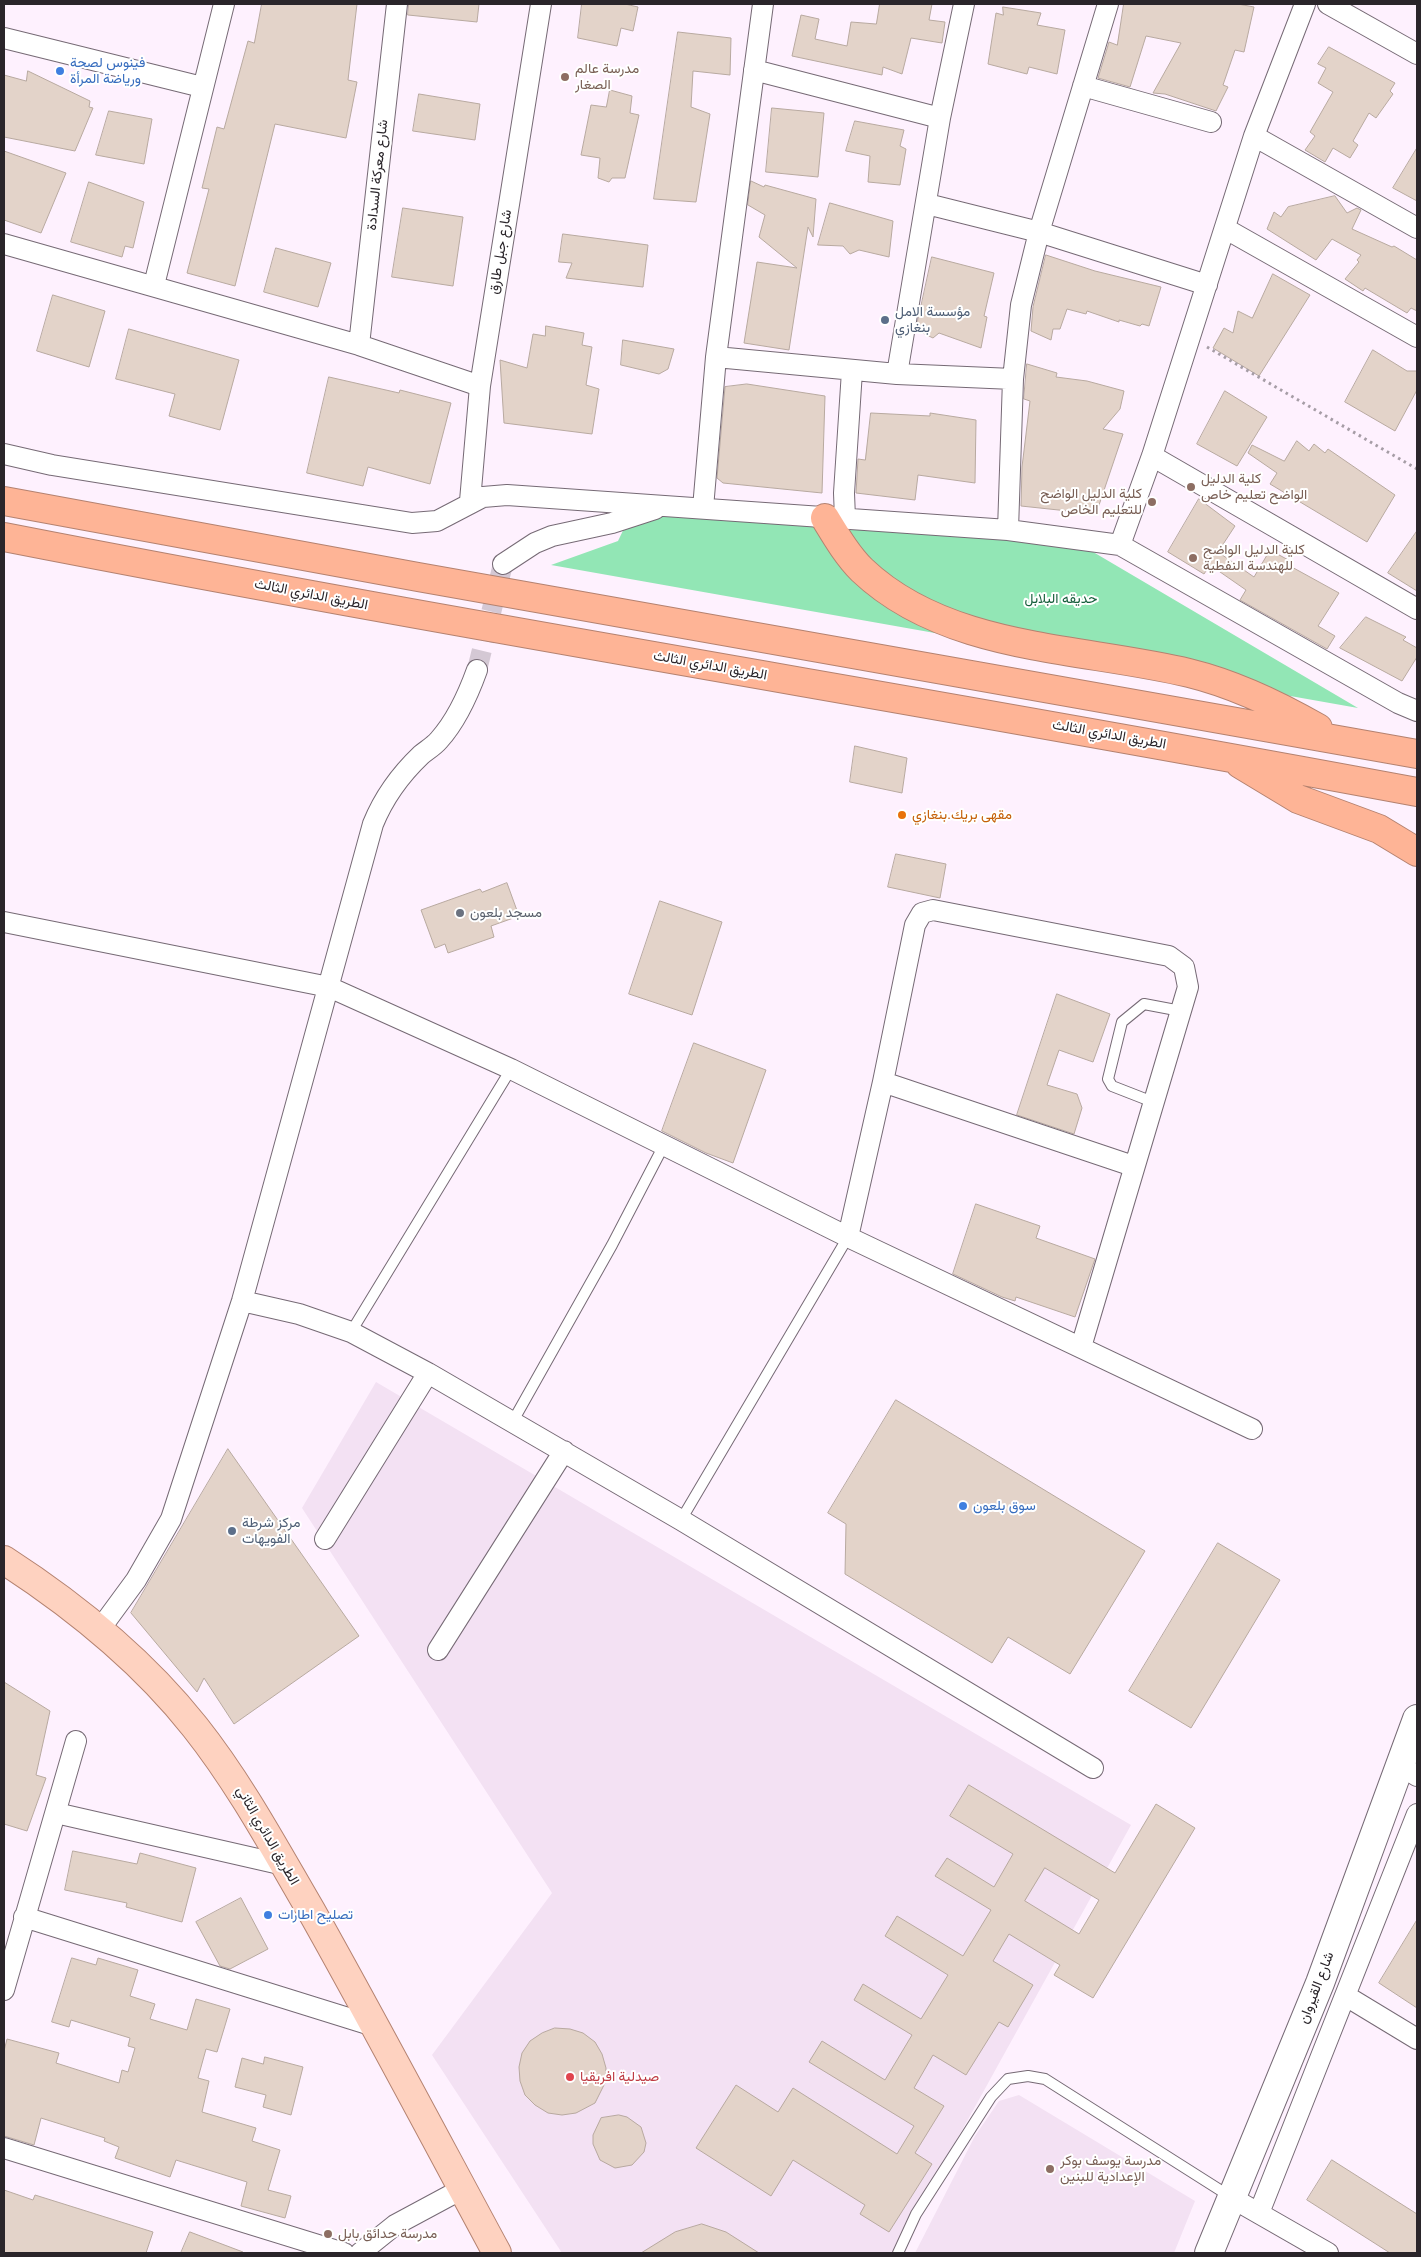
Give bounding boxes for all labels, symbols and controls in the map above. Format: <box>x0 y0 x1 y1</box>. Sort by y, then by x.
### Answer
place label: فينوس لصحة ورياضة المرأة <box>70 55 145 88</box>
place label: مدرسة عالم الصغار <box>575 61 639 94</box>
marker: فينوس لصحة ورياضة المرأة <box>54 65 66 77</box>
marker: مدرسة عالم الصغار <box>559 71 571 83</box>
street label: شارع معركة السدادة <box>364 119 392 231</box>
street label: شارع جبل طارق <box>486 208 516 296</box>
place label: مؤسسة الامل بنغازي <box>895 304 970 336</box>
marker: مؤسسة الامل بنغازي <box>879 314 891 326</box>
place label: كلية الدليل الواضح تعليم خاص <box>1201 471 1307 504</box>
marker: كلية الدليل الواضح تعليم خاص <box>1185 481 1197 493</box>
place label: كلية الدليل الواضح للتعليم الخاص <box>1040 486 1142 518</box>
marker: كلية الدليل الواضح للتعليم الخاص <box>1146 496 1158 508</box>
place label: كلية الدليل الواضح للهندسة النفطية <box>1203 542 1305 574</box>
marker: كلية الدليل الواضح للهندسة النفطية <box>1187 552 1199 564</box>
street label: الطريق الدائري الثالث <box>253 576 369 614</box>
park label: حديقه البلابل <box>1025 591 1097 607</box>
street label: الطريق الدائري الثالث <box>652 648 768 684</box>
street label: الطريق الدائري الثالث <box>1051 717 1167 753</box>
place label: مقهى بريك.بنغازي <box>912 807 1012 823</box>
marker: مقهى بريك.بنغازي <box>896 809 908 821</box>
place label: مسجد بلعون <box>470 905 542 921</box>
marker: مسجد بلعون <box>454 907 466 919</box>
place label: سوق بلعون <box>973 1498 1036 1514</box>
marker: سوق بلعون <box>957 1500 969 1512</box>
place label: مركز شرطة الفويهات <box>242 1515 300 1548</box>
marker: مركز شرطة الفويهات <box>226 1525 238 1537</box>
street label: الطريق الدائري الثاني <box>232 1784 302 1888</box>
place label: تصليح اطارات <box>278 1907 353 1923</box>
marker: تصليح اطارات <box>262 1909 274 1921</box>
street label: شارع القيروان <box>1296 1950 1338 2026</box>
place label: صيدلية افريقيا <box>580 2069 659 2085</box>
marker: صيدلية افريقيا <box>564 2071 576 2083</box>
place label: مدرسة يوسف بوكر الإعدادية للبنين <box>1060 2153 1161 2186</box>
marker: مدرسة يوسف بوكر الإعدادية للبنين <box>1044 2163 1056 2175</box>
place label: مدرسة حدائق بابل <box>338 2226 437 2242</box>
marker: مدرسة حدائق بابل <box>322 2228 334 2240</box>

